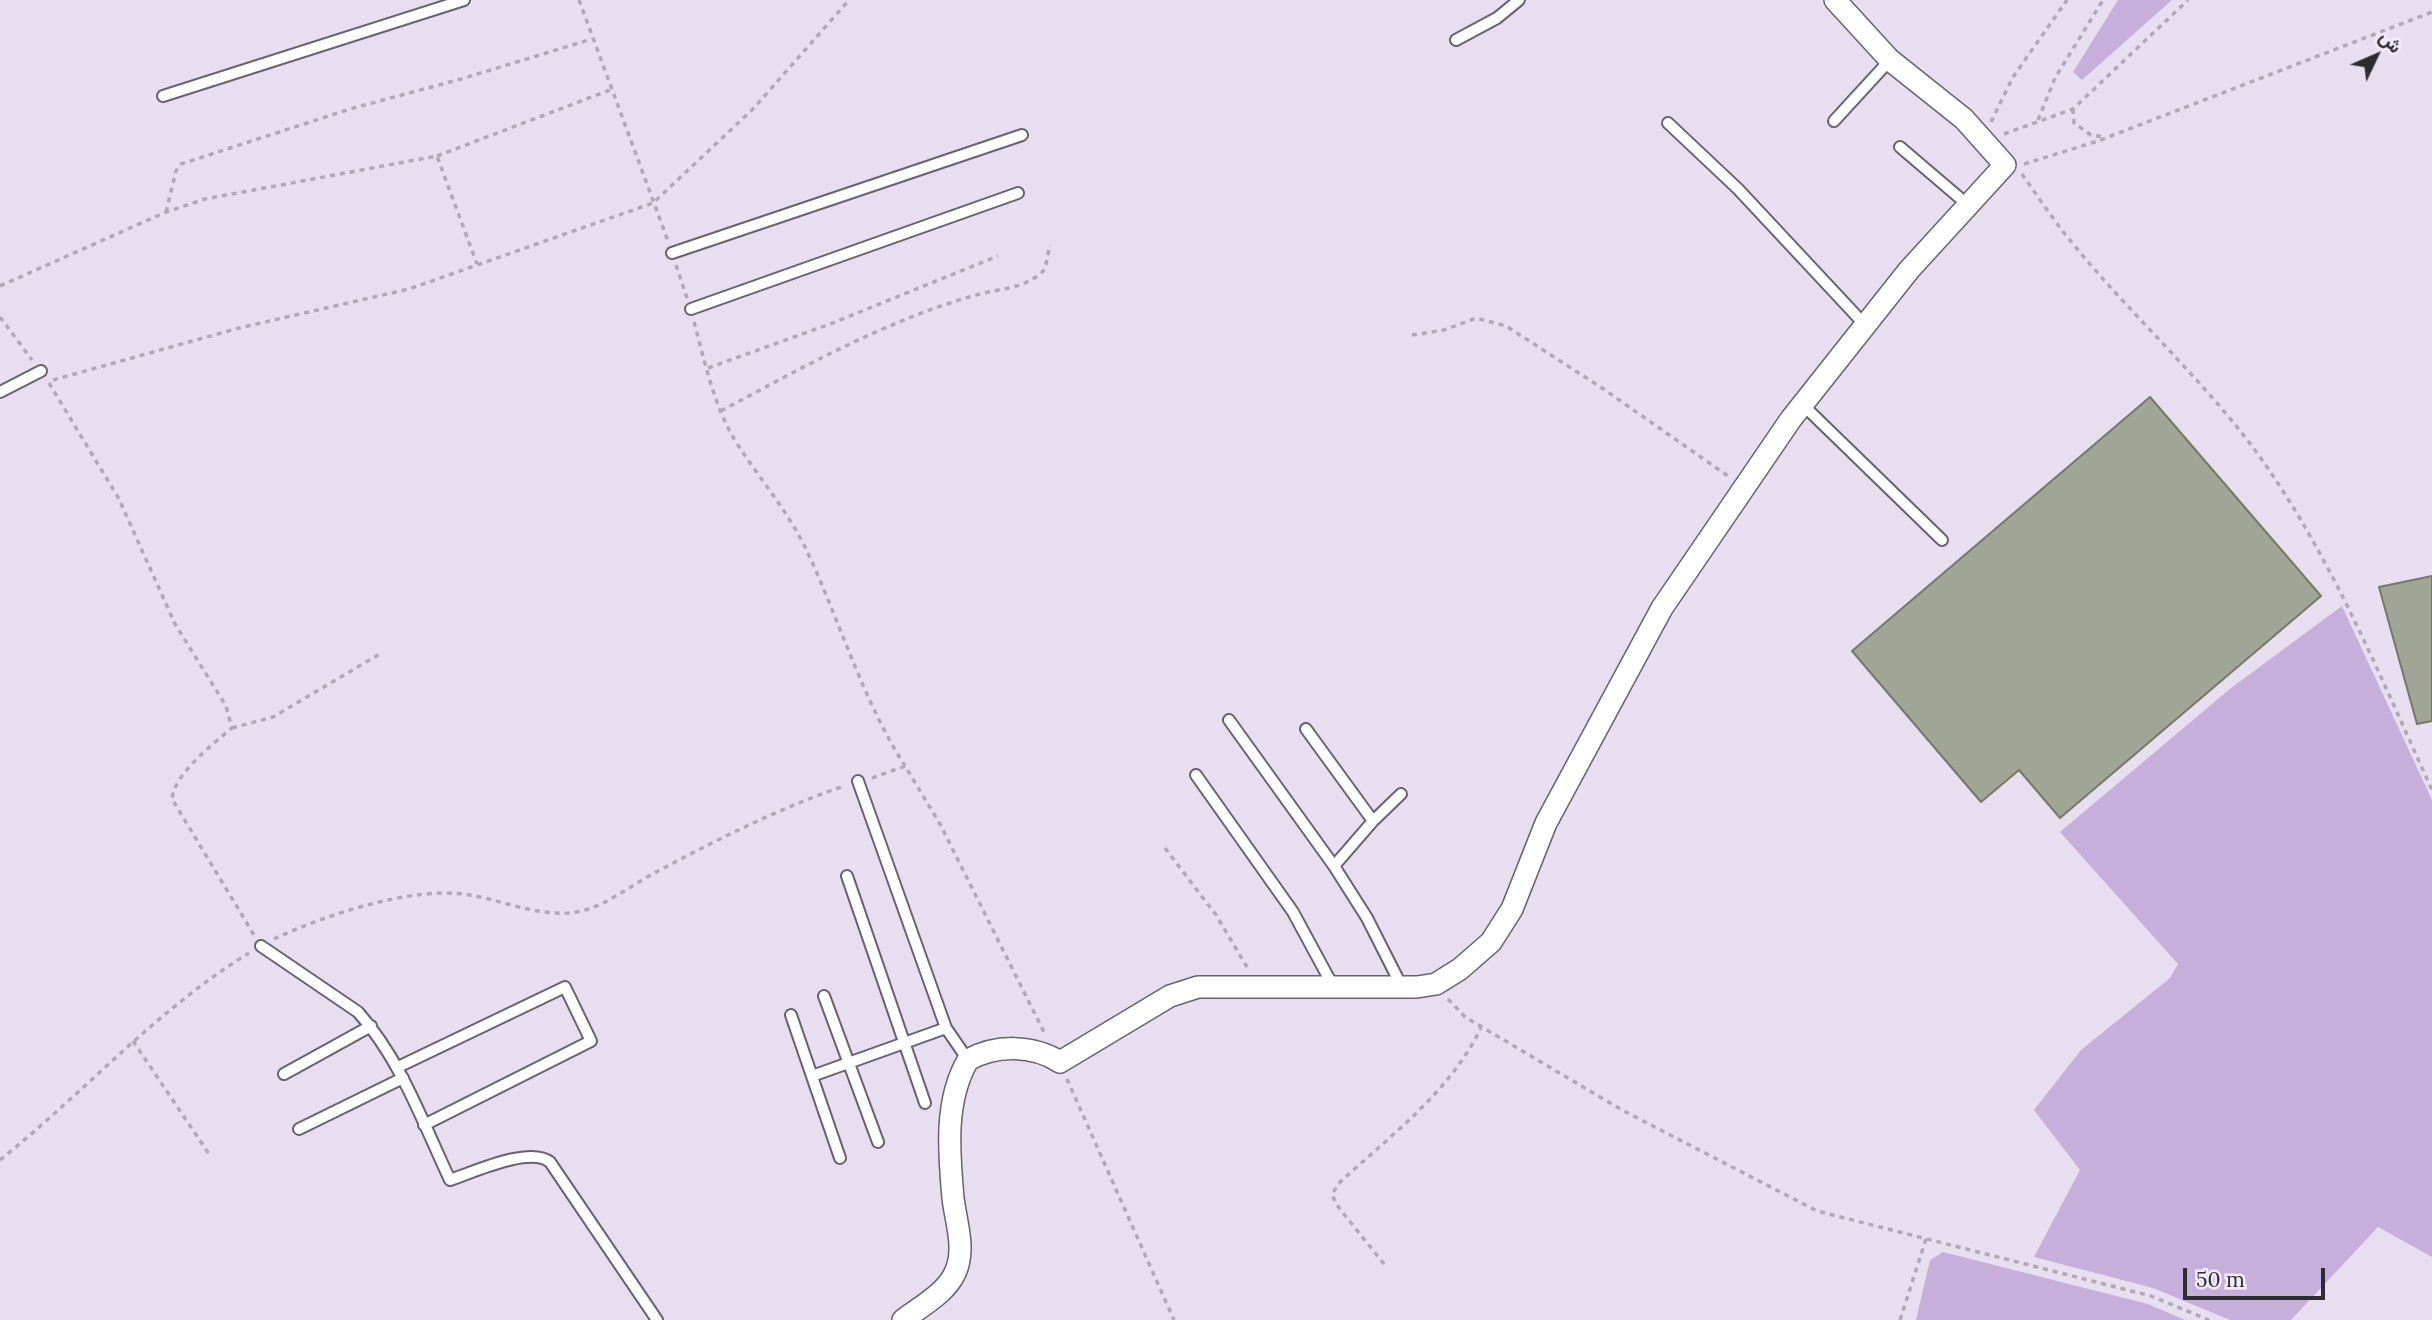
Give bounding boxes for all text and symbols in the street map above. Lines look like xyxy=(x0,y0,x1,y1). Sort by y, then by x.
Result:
north arrow xyxy=(2341,21,2411,91)
text: ش xyxy=(2375,25,2408,58)
scale bar xyxy=(2187,1254,2329,1298)
text: 50 m xyxy=(2196,1266,2245,1293)

